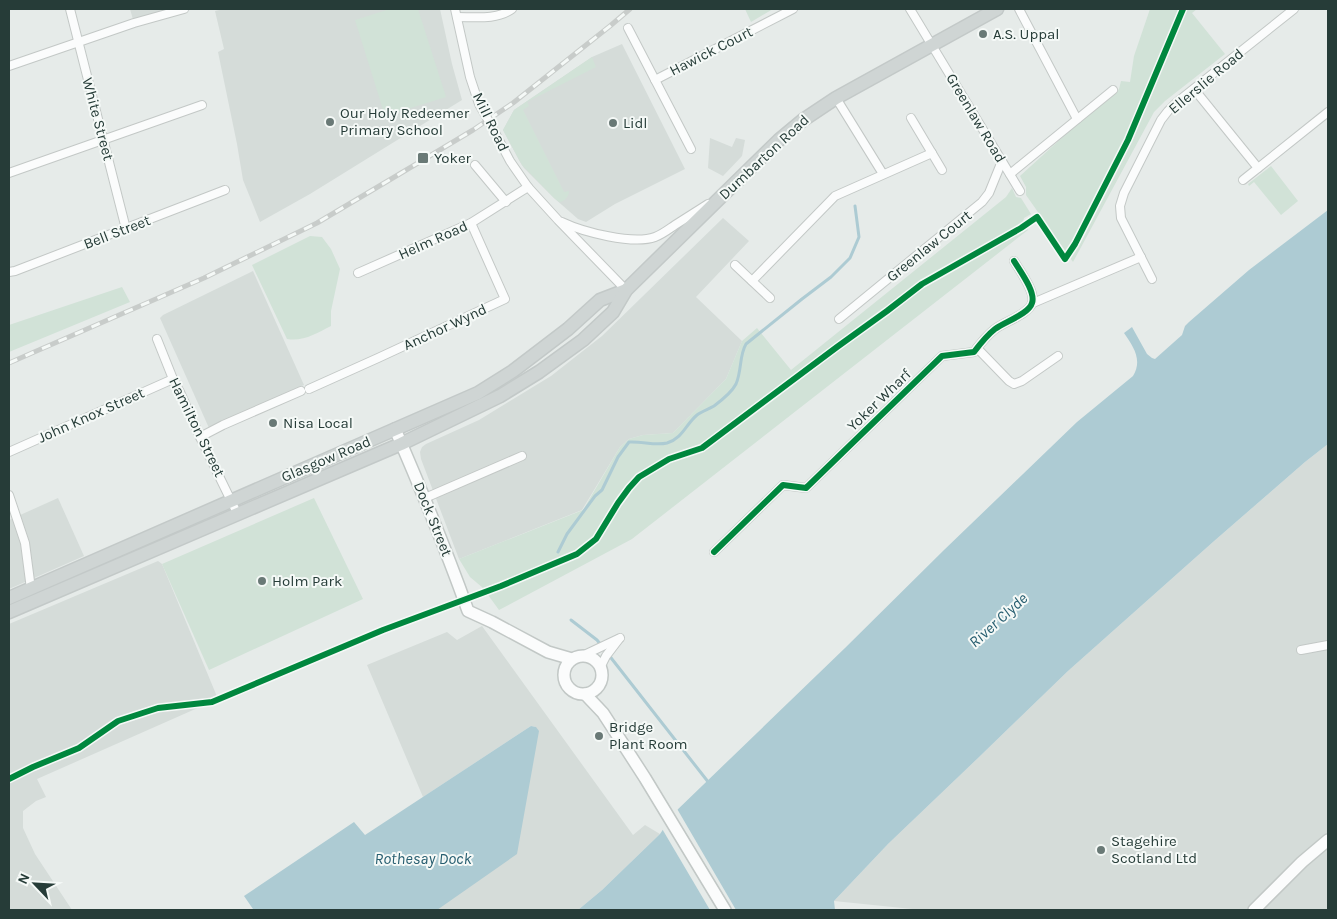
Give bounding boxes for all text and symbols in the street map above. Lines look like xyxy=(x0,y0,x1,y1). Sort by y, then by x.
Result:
street label: Hawick Court xyxy=(666,22,756,80)
place label: A.S. Uppal xyxy=(993,25,1059,43)
marker: A.S. Uppal xyxy=(977,28,989,40)
street label: Ellerslie Road xyxy=(1165,44,1247,118)
street label: Greenlaw Road xyxy=(942,70,1010,166)
street label: White Street xyxy=(78,76,118,163)
street label: Mill Road xyxy=(469,89,513,155)
place label: Our Holy Redeemer Primary School xyxy=(340,104,470,139)
street label: Dumbarton Road xyxy=(715,111,813,203)
place label: Lidl xyxy=(623,114,648,132)
marker: Our Holy Redeemer Primary School xyxy=(324,116,336,128)
marker: Lidl xyxy=(607,117,619,129)
place label: Yoker xyxy=(434,149,472,167)
marker: Yoker xyxy=(416,151,430,165)
street label: Greenlaw Court xyxy=(883,206,975,286)
street label: Bell Street xyxy=(81,211,153,253)
street label: Helm Road xyxy=(396,217,470,263)
street label: Anchor Wynd xyxy=(400,300,490,354)
street label: Yoker Wharf xyxy=(843,364,915,435)
street label: Hamilton Street xyxy=(165,374,229,480)
street label: John Knox Street xyxy=(35,383,147,447)
place label: Nisa Local xyxy=(283,414,353,432)
marker: Nisa Local xyxy=(267,417,279,429)
street label: Glasgow Road xyxy=(278,432,374,486)
street label: Dock Street xyxy=(410,479,456,559)
place label: Holm Park xyxy=(272,572,342,590)
marker: Holm Park xyxy=(256,575,268,587)
water label: River Clyde xyxy=(965,588,1032,651)
place label: Bridge Plant Room xyxy=(609,718,688,753)
marker: Bridge Plant Room xyxy=(593,730,605,742)
place label: Stagehire Scotland Ltd xyxy=(1111,832,1197,867)
marker: Stagehire Scotland Ltd xyxy=(1095,844,1107,856)
water label: Rothesay Dock xyxy=(374,849,472,868)
north arrow xyxy=(10,859,60,909)
text: N xyxy=(14,871,33,887)

